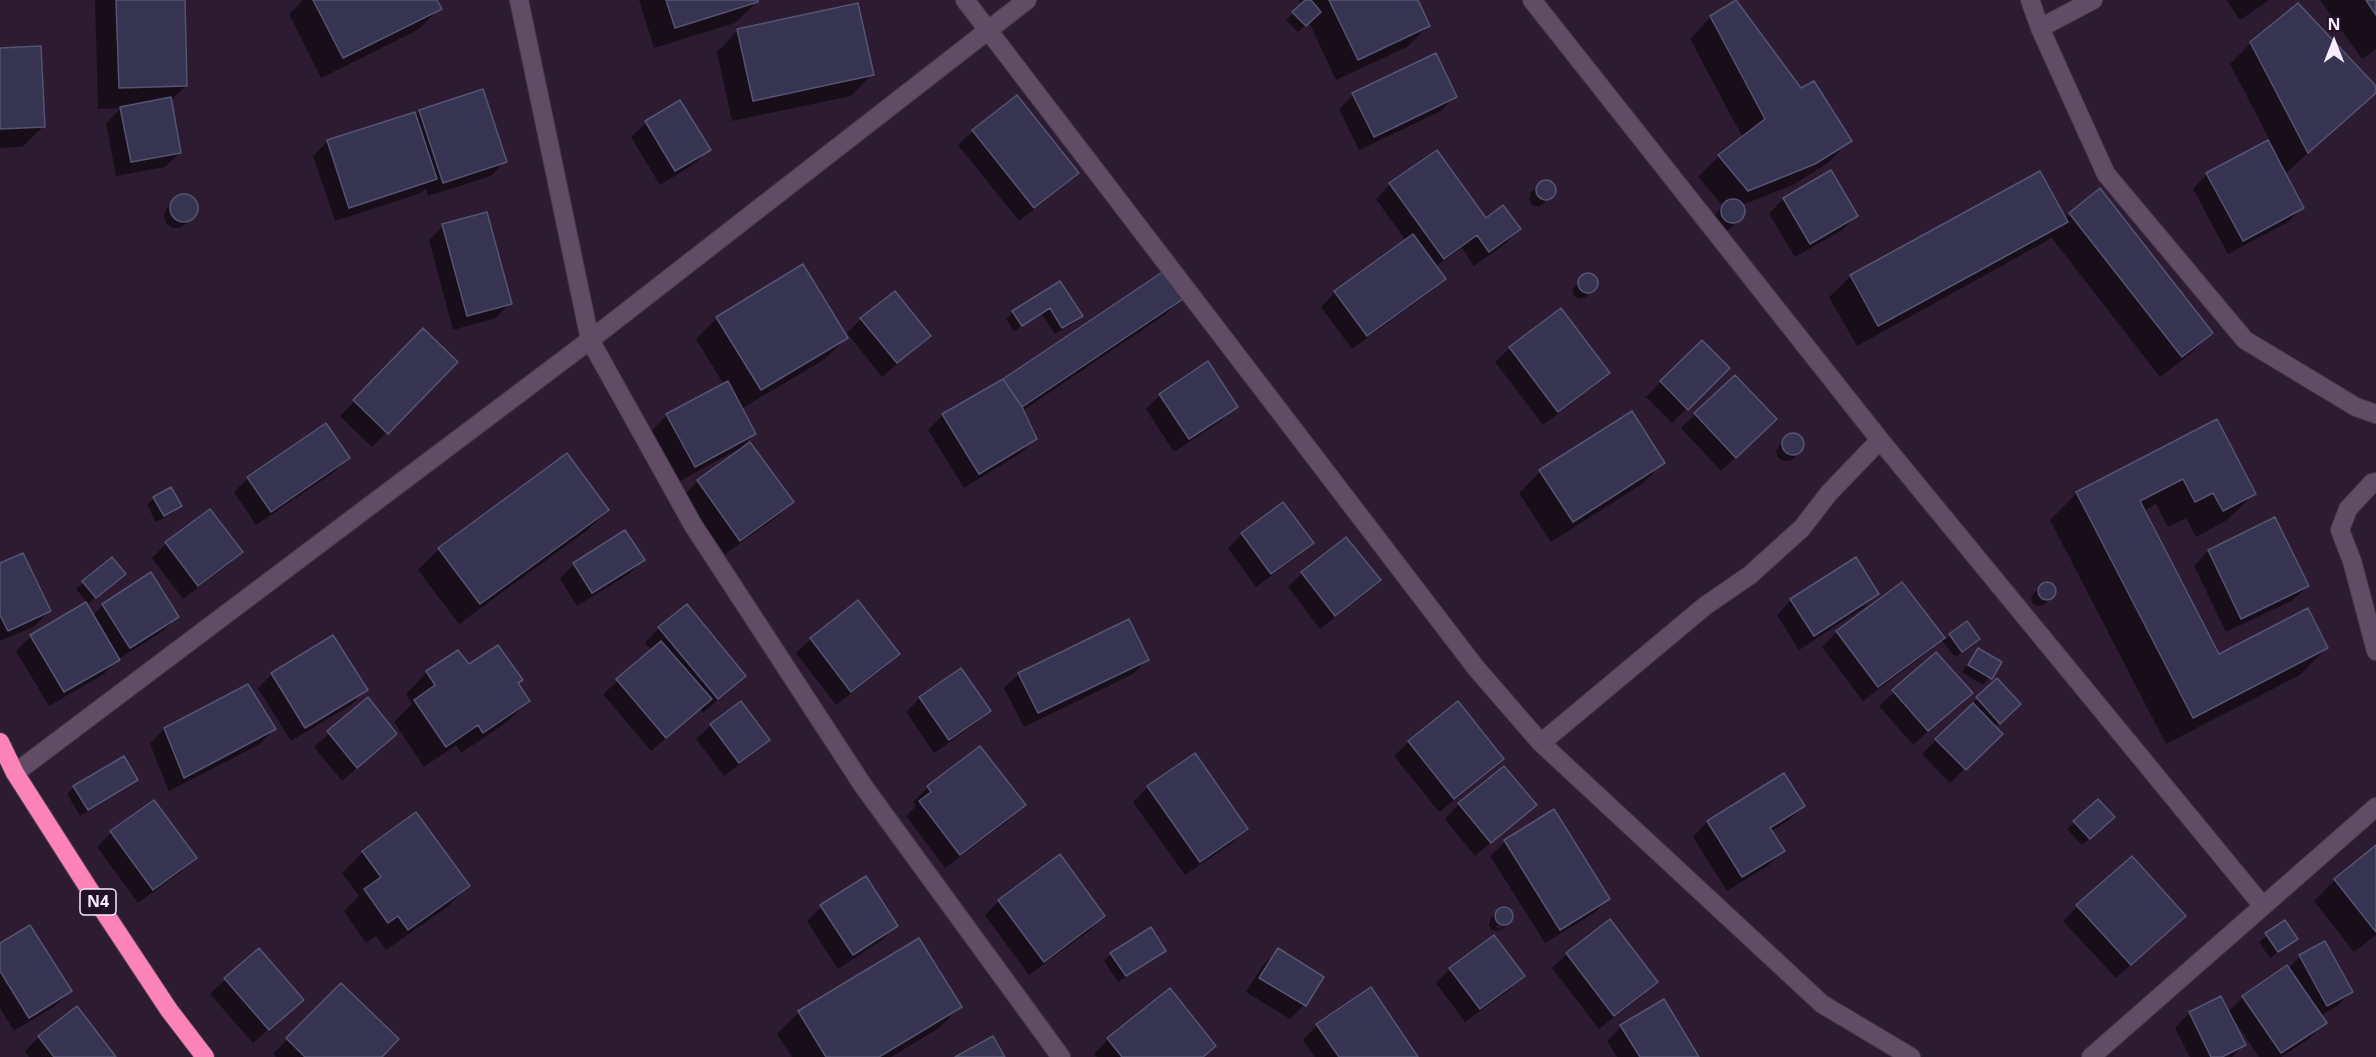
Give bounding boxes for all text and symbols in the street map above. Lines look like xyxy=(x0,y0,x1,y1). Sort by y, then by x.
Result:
north arrow xyxy=(2304,12,2364,72)
text: N xyxy=(2327,13,2341,35)
road number: N4 xyxy=(80,889,116,915)

